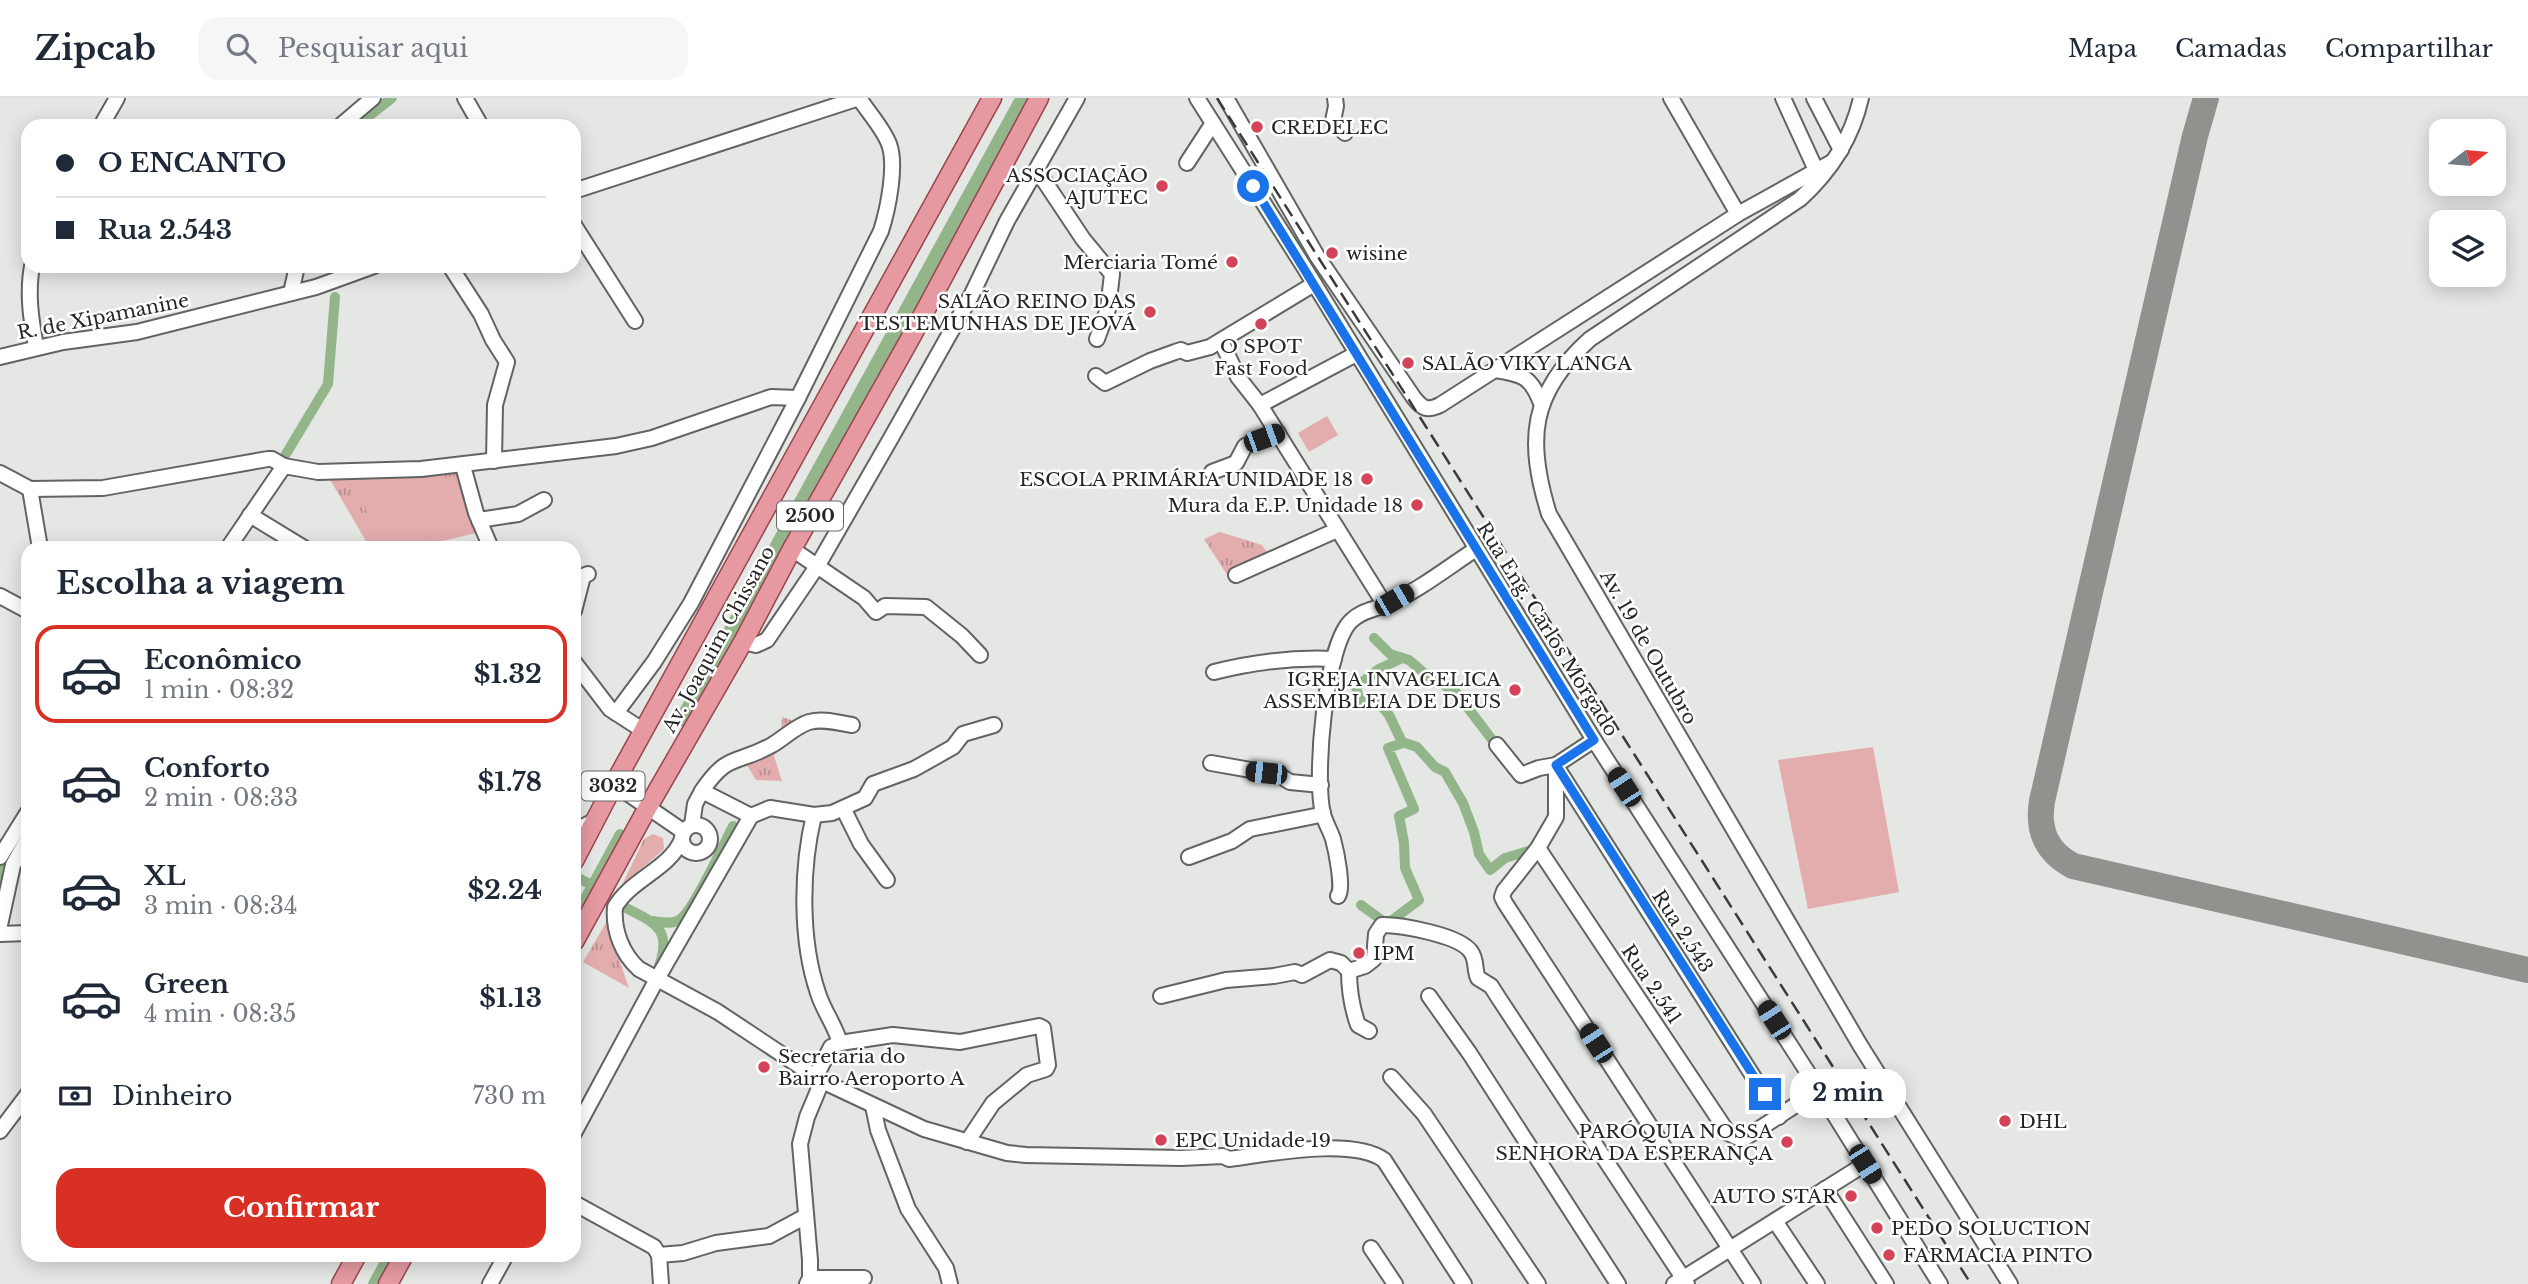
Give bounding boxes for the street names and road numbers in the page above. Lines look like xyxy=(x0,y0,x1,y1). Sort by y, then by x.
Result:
street label: R. de Xipamanine xyxy=(15,289,191,344)
road number: 2500 xyxy=(777,502,843,530)
street label: Rua Eng. Carlos Morgado xyxy=(1472,518,1623,741)
street label: Av. Joaquim Chissano xyxy=(657,542,779,738)
street label: Av. 19 de Outubro xyxy=(1595,565,1702,728)
road number: 3032 xyxy=(582,772,644,800)
street label: Rua 2.543 xyxy=(1647,886,1718,977)
street label: Rua 2.541 xyxy=(1617,940,1686,1028)

